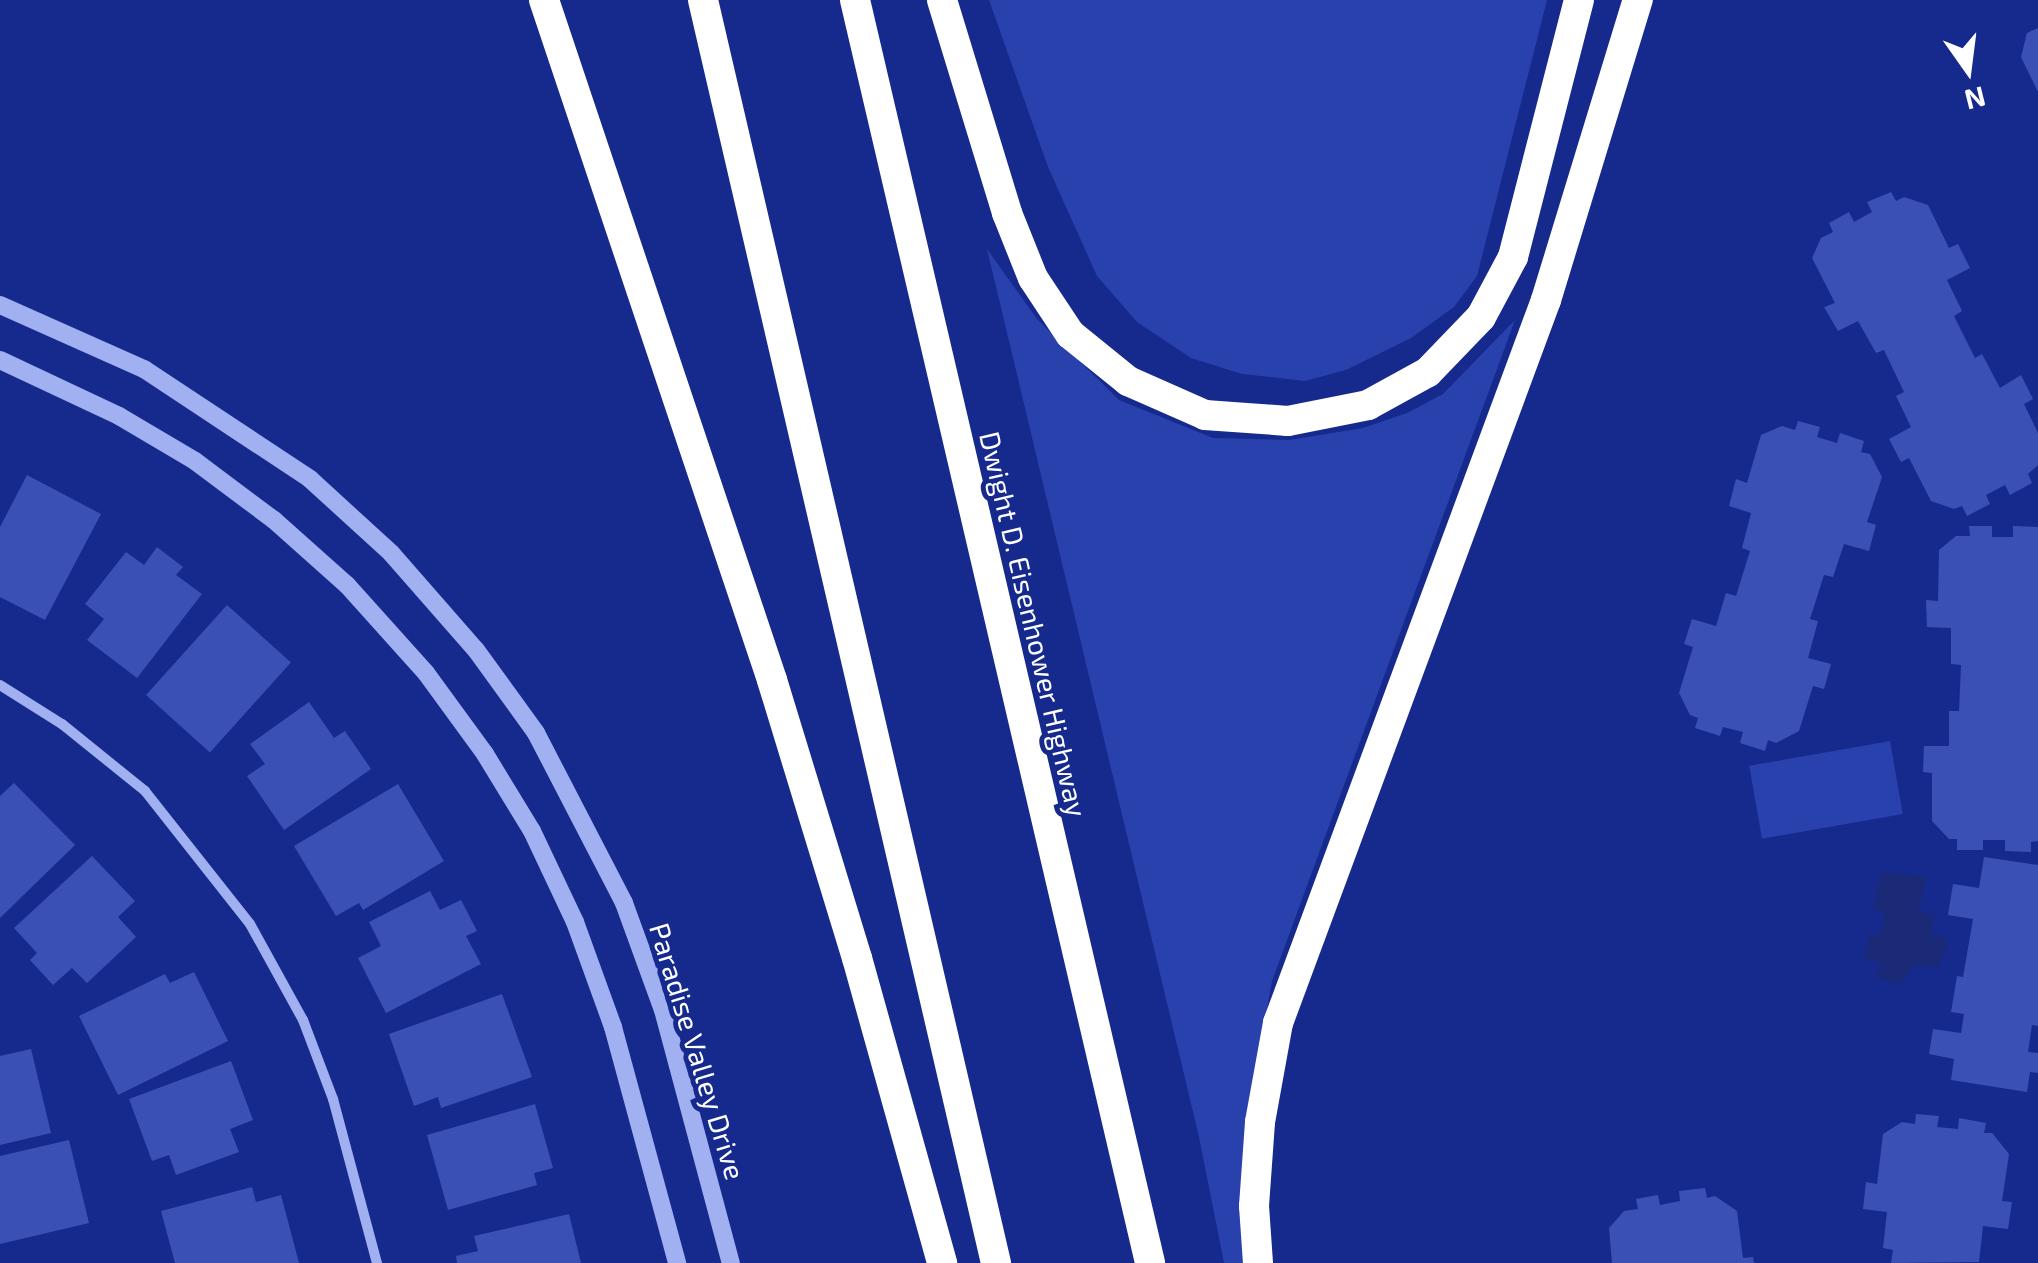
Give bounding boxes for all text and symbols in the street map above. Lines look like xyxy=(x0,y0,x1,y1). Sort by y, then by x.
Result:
north arrow xyxy=(1918,20,2018,120)
text: N xyxy=(1961,80,1989,118)
street label: Dwight D. Eisenhower Highway xyxy=(973,428,1095,820)
street label: Paradise Valley Drive xyxy=(643,918,753,1184)

